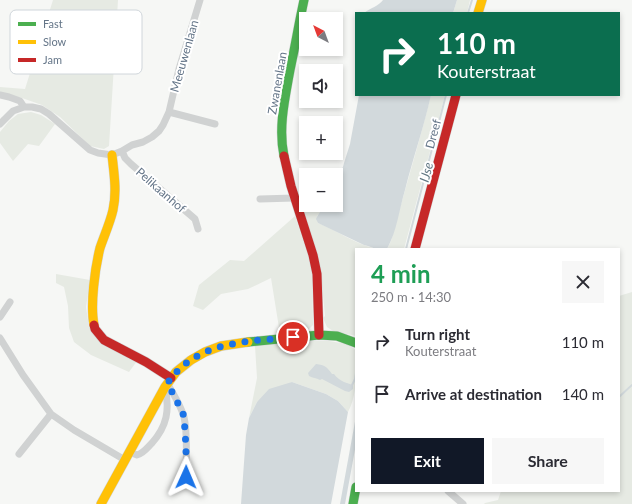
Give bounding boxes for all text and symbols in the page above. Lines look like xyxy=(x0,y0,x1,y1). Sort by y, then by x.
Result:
legend xyxy=(10,10,142,74)
north arrow xyxy=(299,12,343,56)
map controls xyxy=(299,12,343,212)
text: Fast xyxy=(43,17,63,30)
street label: Meeuwenlaan xyxy=(167,18,201,94)
text: 110 m xyxy=(437,26,516,60)
icon: right xyxy=(371,28,423,80)
text: Slow xyxy=(43,35,67,48)
street label: Zwanenlaan xyxy=(264,50,290,116)
text: Jam xyxy=(43,53,62,66)
text: Kouterstraat xyxy=(437,60,536,82)
button: sound xyxy=(299,64,343,108)
button: + xyxy=(299,116,343,160)
street label: Dreef xyxy=(422,117,444,150)
water label: IJse xyxy=(416,160,436,184)
street label: Pelikaanhof xyxy=(133,164,190,216)
button: − xyxy=(299,168,343,212)
text: 4 min xyxy=(371,259,431,288)
button: close xyxy=(562,261,604,303)
text: 250 m · 14:30 xyxy=(371,289,451,305)
pin xyxy=(276,320,310,354)
text: Turn right xyxy=(405,325,470,343)
icon: arrive xyxy=(282,326,304,348)
icon: right xyxy=(371,331,393,353)
text: 110 m xyxy=(562,333,604,351)
text: Kouterstraat xyxy=(405,343,476,359)
icon: arrive xyxy=(371,383,393,405)
text: Arrive at destination xyxy=(405,385,542,403)
text: 140 m xyxy=(562,385,604,403)
button: Exit xyxy=(371,438,484,484)
button: Share xyxy=(492,438,604,484)
position arrow xyxy=(165,456,207,498)

